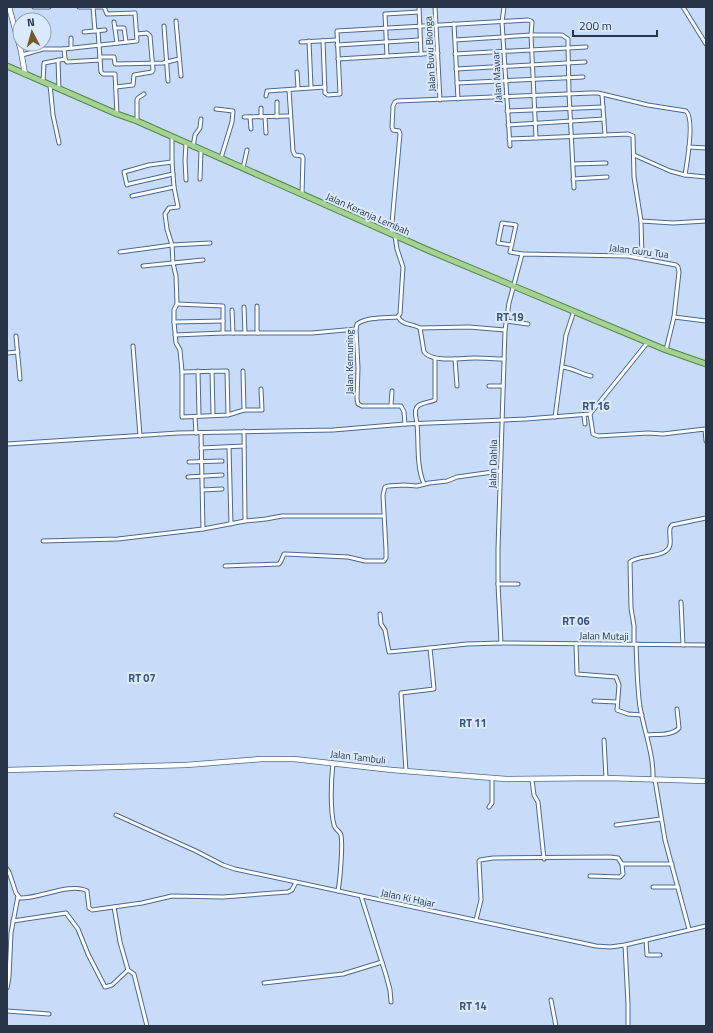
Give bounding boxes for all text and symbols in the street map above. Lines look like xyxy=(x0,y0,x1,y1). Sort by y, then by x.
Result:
north arrow xyxy=(12,12,52,52)
scale bar xyxy=(573,12,657,38)
text: N xyxy=(26,14,36,30)
street label: Jalan Buvu Bionga xyxy=(421,16,439,92)
text: 200 m xyxy=(579,16,612,35)
street label: Jalan Mawar xyxy=(488,50,506,103)
street label: Jalan Keranja Lembah xyxy=(324,189,412,239)
street label: Jalan Guru Tua xyxy=(608,240,670,262)
district label: RT 19 xyxy=(496,309,524,325)
street label: Jalan Kemuning xyxy=(342,329,357,395)
district label: RT 16 xyxy=(582,398,610,414)
street label: Jalan Dahlia xyxy=(485,439,501,489)
district label: RT 06 xyxy=(562,613,590,629)
street label: Jalan Mutaji xyxy=(579,628,629,644)
district label: RT 07 xyxy=(128,670,156,686)
district label: RT 11 xyxy=(459,715,487,731)
street label: Jalan Tambuli xyxy=(329,746,387,768)
street label: Jalan Ki Hajar xyxy=(379,885,437,911)
district label: RT 14 xyxy=(459,998,487,1014)

